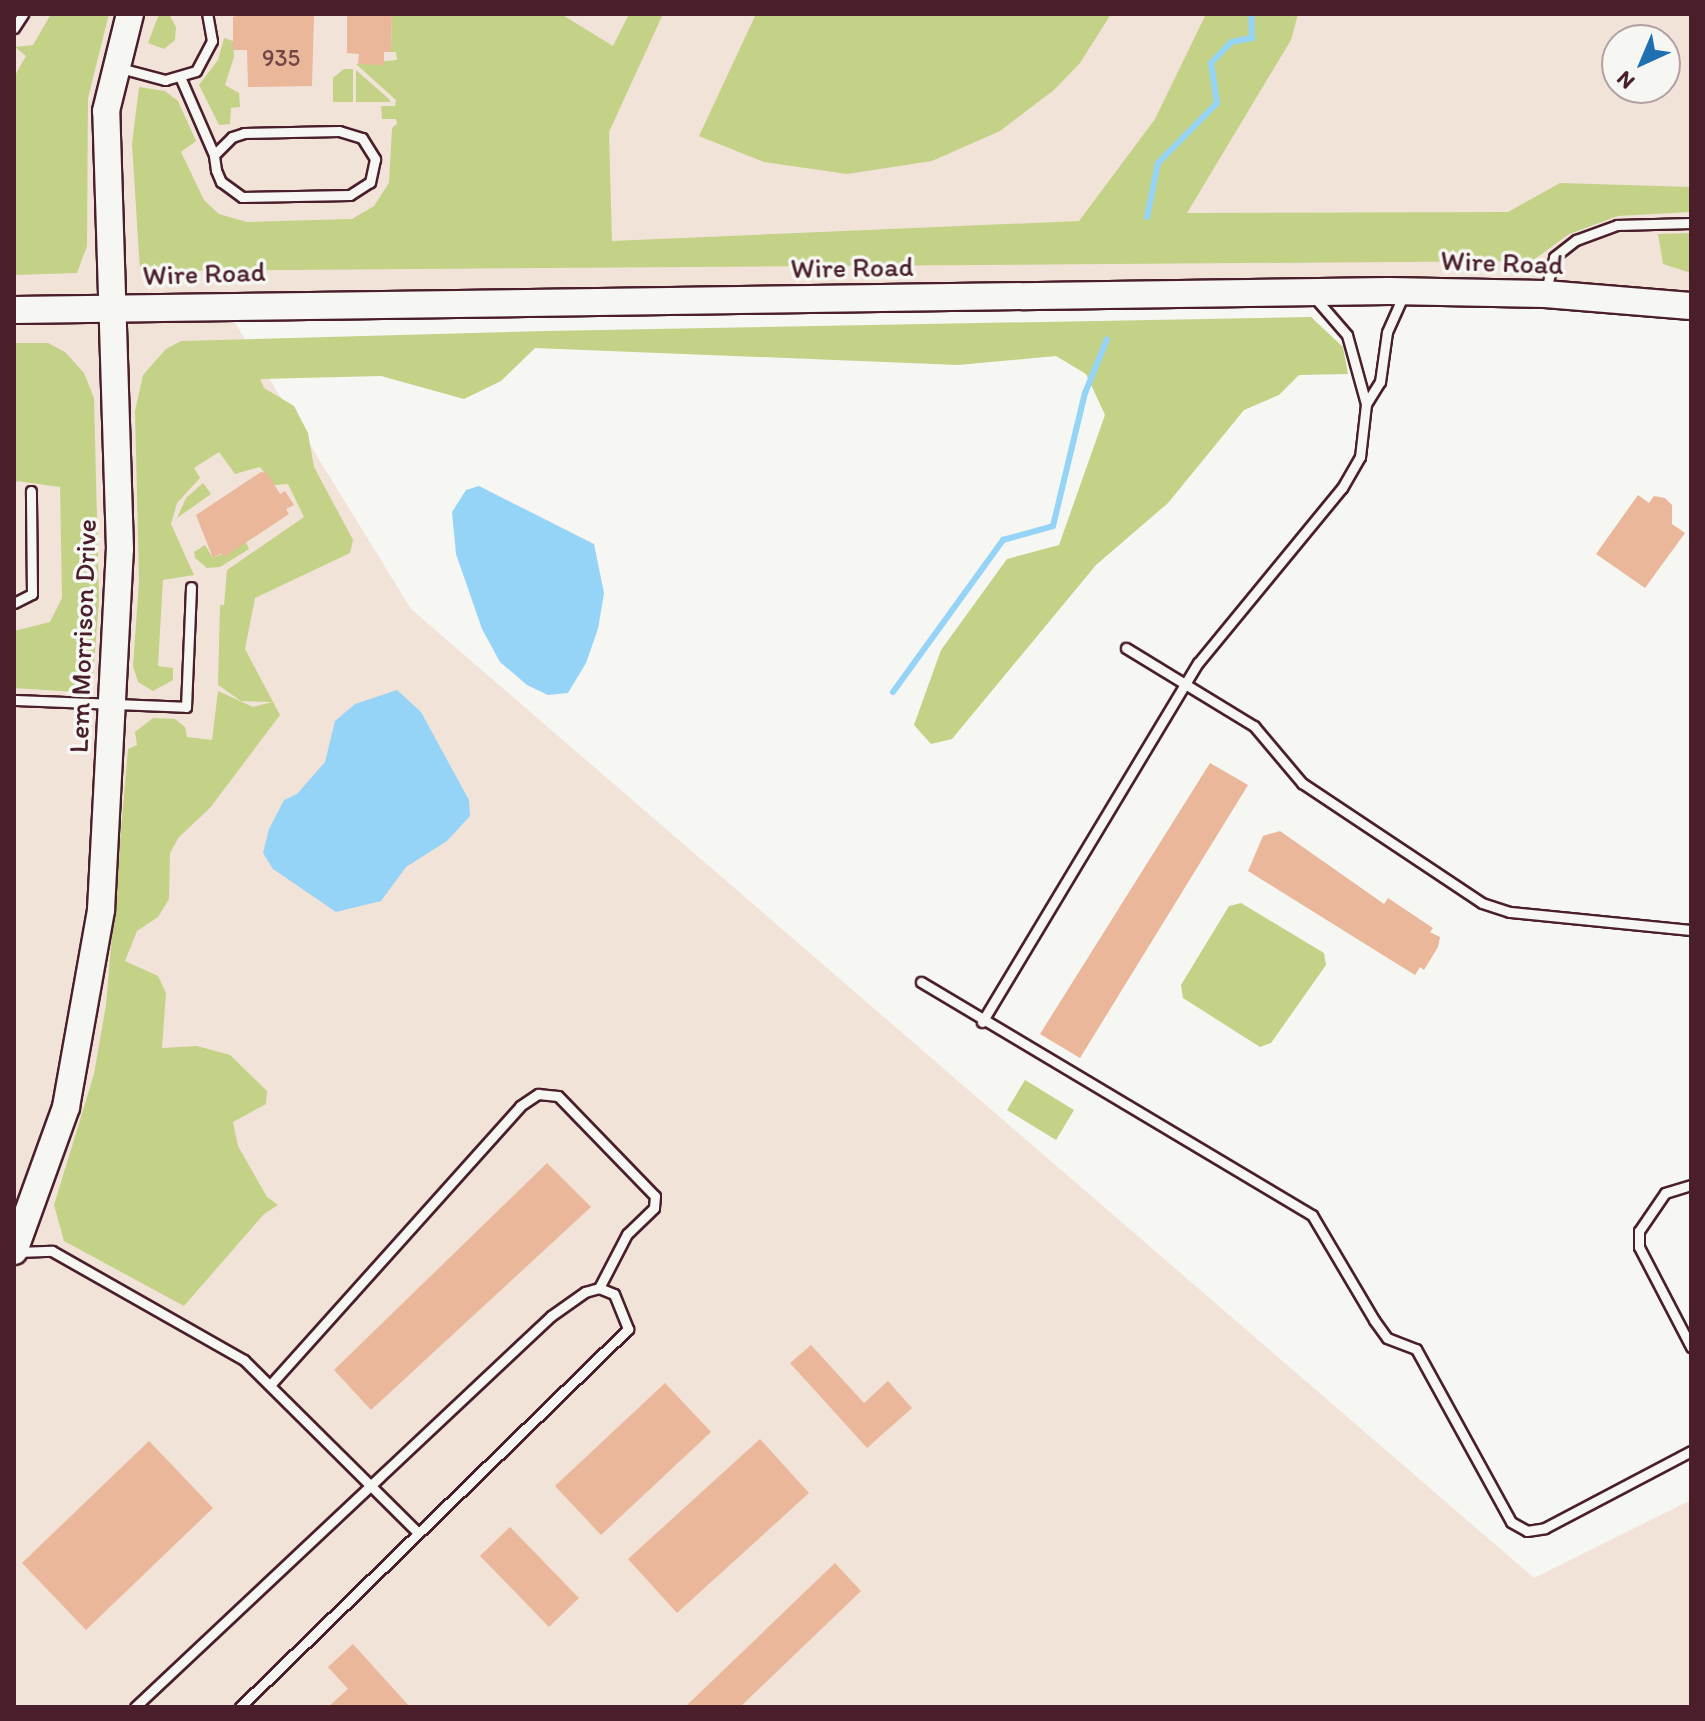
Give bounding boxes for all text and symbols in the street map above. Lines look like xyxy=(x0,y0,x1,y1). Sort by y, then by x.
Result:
north arrow xyxy=(1601,24,1681,104)
house number: 935 xyxy=(262,44,300,72)
text: N xyxy=(1611,65,1640,95)
street label: Wire Road xyxy=(1440,243,1564,281)
street label: Wire Road xyxy=(791,249,913,285)
street label: Wire Road xyxy=(142,254,266,292)
street label: Lem Morrison Drive xyxy=(61,518,103,754)

